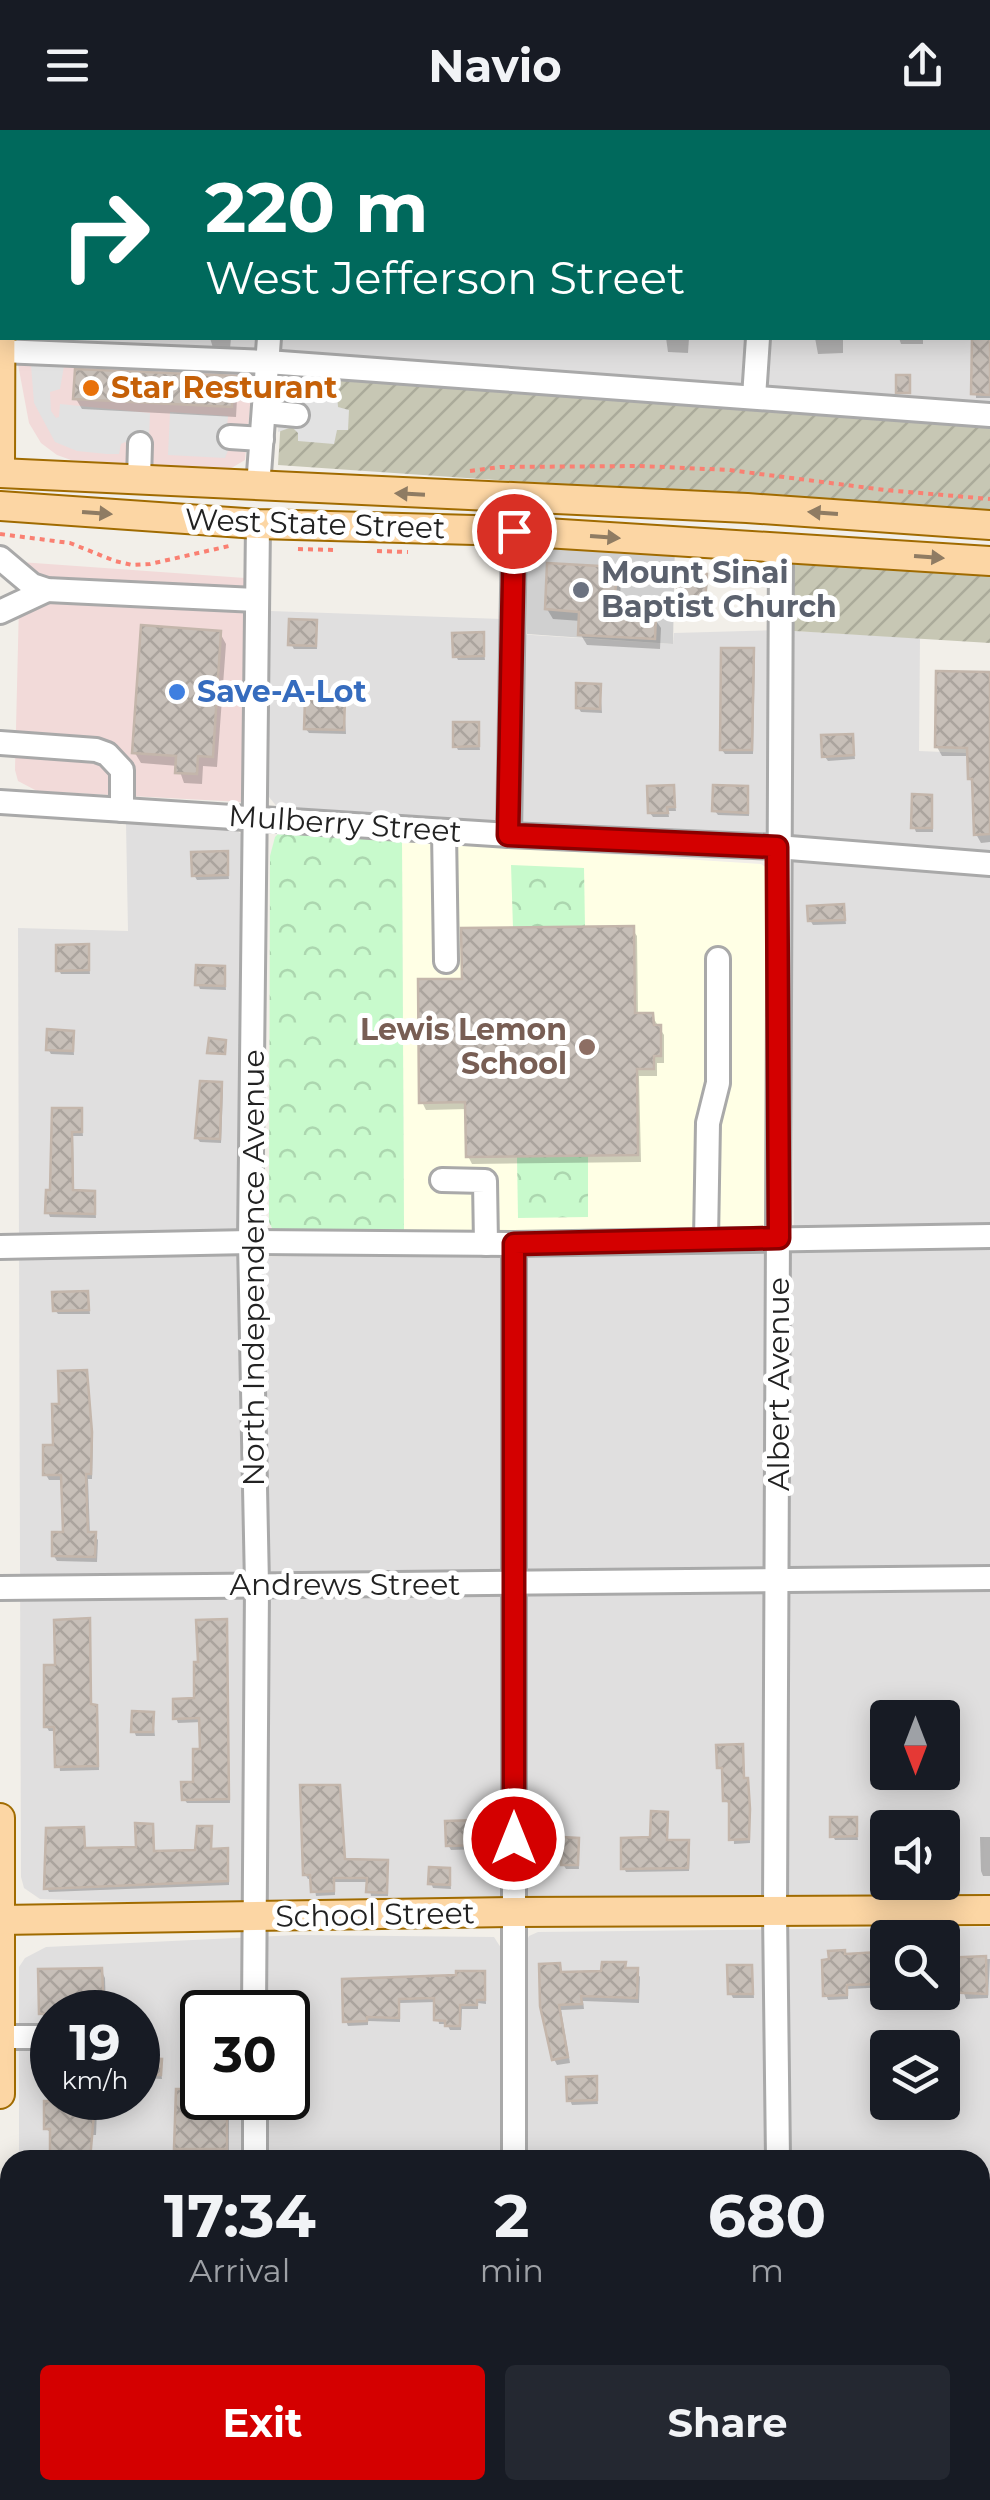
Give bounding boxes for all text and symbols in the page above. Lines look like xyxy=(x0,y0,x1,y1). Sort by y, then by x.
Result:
icon: menu xyxy=(40,38,95,93)
text: Navio xyxy=(428,38,562,93)
icon: share xyxy=(895,38,950,93)
text: 220 m xyxy=(205,164,428,250)
icon: right xyxy=(40,170,170,300)
text: West Jefferson Street xyxy=(205,250,685,305)
place label: Star Resturant xyxy=(111,369,337,406)
marker: Star Resturant xyxy=(80,377,102,399)
one-way arrow xyxy=(394,485,426,501)
pin xyxy=(472,489,557,574)
street label: West State Street xyxy=(184,500,446,547)
icon: arrive xyxy=(487,504,542,559)
one-way arrow xyxy=(82,505,114,521)
one-way arrow xyxy=(806,505,838,521)
one-way arrow xyxy=(589,529,621,545)
one-way arrow xyxy=(913,549,945,565)
place label: Mount Sinai Baptist Church xyxy=(601,554,837,625)
marker: Mount Sinai Baptist Church xyxy=(570,579,592,601)
place label: Save-A-Lot xyxy=(197,673,367,710)
marker: Save-A-Lot xyxy=(166,681,188,703)
street label: Mulberry Street xyxy=(227,797,463,850)
place label: Lewis Lemon School xyxy=(360,1011,567,1082)
marker: Lewis Lemon School xyxy=(576,1036,598,1058)
street label: North Independence Avenue xyxy=(235,1049,272,1487)
street label: Albert Avenue xyxy=(760,1277,797,1491)
street label: Andrews Street xyxy=(230,1566,460,1603)
north arrow xyxy=(870,1700,960,1790)
map controls xyxy=(870,1700,960,2120)
position arrow xyxy=(462,1787,566,1891)
button: sound xyxy=(870,1810,960,1900)
street label: School Street xyxy=(275,1894,475,1935)
button: search xyxy=(870,1920,960,2010)
speed limit sign: 30 xyxy=(180,1990,310,2120)
text: 19 xyxy=(69,2012,121,2073)
button: layers xyxy=(870,2030,960,2120)
text: km/h xyxy=(62,2065,128,2095)
text: 17:34 xyxy=(164,2179,316,2252)
text: 2 xyxy=(494,2179,529,2252)
text: 680 xyxy=(708,2179,826,2252)
text: Arrival xyxy=(189,2251,290,2290)
text: min xyxy=(480,2251,544,2290)
text: m xyxy=(750,2251,784,2290)
button: Exit xyxy=(40,2365,485,2480)
button: Share xyxy=(505,2365,950,2480)

